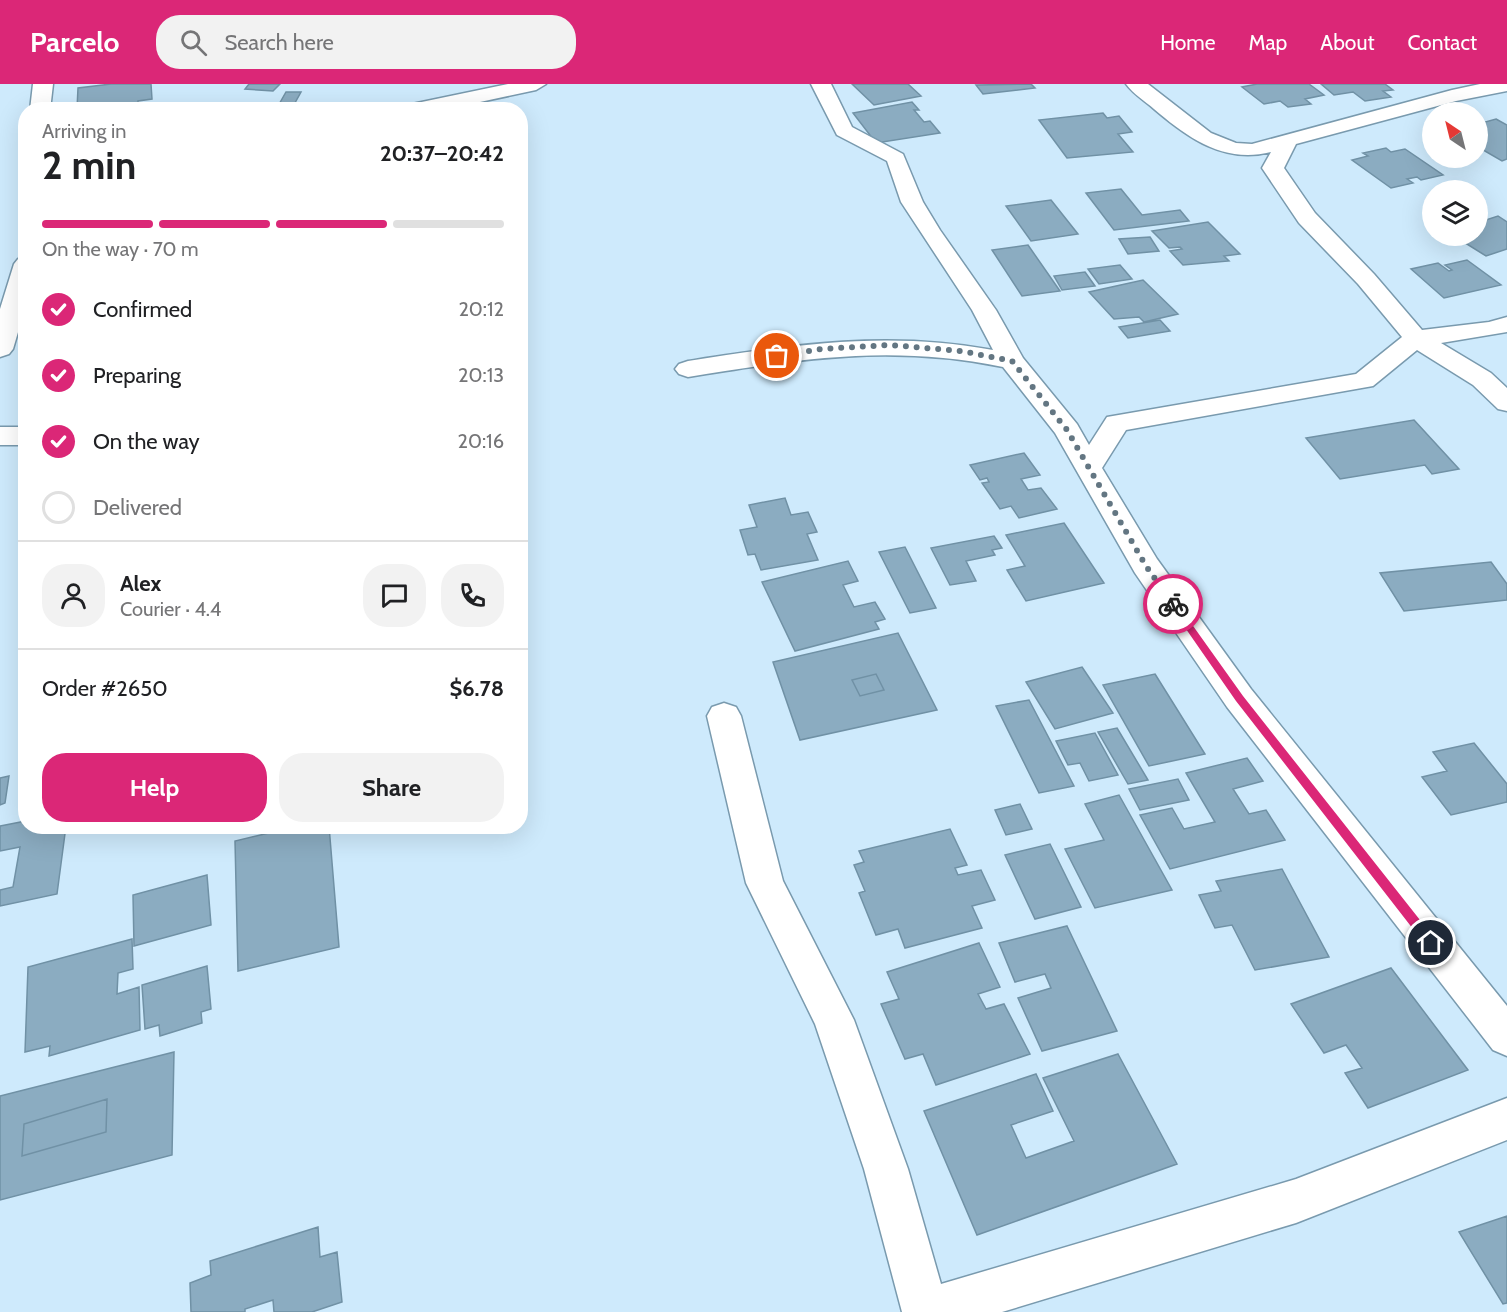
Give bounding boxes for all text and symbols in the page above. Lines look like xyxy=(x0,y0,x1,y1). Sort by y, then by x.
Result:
search box xyxy=(156,15,576,69)
text: Parcelo xyxy=(30,25,120,59)
icon: search xyxy=(177,26,210,59)
text: Search here xyxy=(225,29,334,56)
text: Home xyxy=(1160,30,1216,55)
text: Map xyxy=(1249,30,1287,55)
text: About xyxy=(1320,30,1374,55)
text: Contact xyxy=(1407,30,1477,55)
north arrow xyxy=(1422,102,1488,168)
map controls xyxy=(1422,102,1488,246)
text: Arriving in xyxy=(42,119,126,143)
text: 20:37–20:42 xyxy=(380,140,504,167)
text: 2 min xyxy=(42,141,136,189)
button: layers xyxy=(1422,180,1488,246)
text: On the way · 70 m xyxy=(42,237,199,261)
icon: check xyxy=(42,293,75,326)
text: Confirmed xyxy=(93,296,192,323)
text: 20:12 xyxy=(458,297,504,321)
pin xyxy=(751,330,802,381)
icon: bag xyxy=(760,339,793,372)
icon: check xyxy=(42,359,75,392)
text: Preparing xyxy=(93,362,181,389)
text: 20:13 xyxy=(458,363,504,387)
icon: check xyxy=(42,425,75,458)
text: On the way xyxy=(93,428,200,455)
text: 20:16 xyxy=(458,429,504,453)
text: Delivered xyxy=(93,494,182,521)
button: person xyxy=(42,564,105,627)
button: chat xyxy=(363,564,426,627)
button: phone xyxy=(441,564,504,627)
text: Alex xyxy=(120,570,161,597)
courier xyxy=(1143,574,1203,634)
icon: bike xyxy=(1157,588,1190,621)
text: Courier · 4.4 xyxy=(120,597,221,621)
text: Order #2650 xyxy=(42,675,168,702)
text: $6.78 xyxy=(449,675,504,702)
button: Help xyxy=(42,753,267,822)
button: Share xyxy=(279,753,504,822)
pin xyxy=(1405,917,1456,968)
icon: home xyxy=(1414,926,1447,959)

